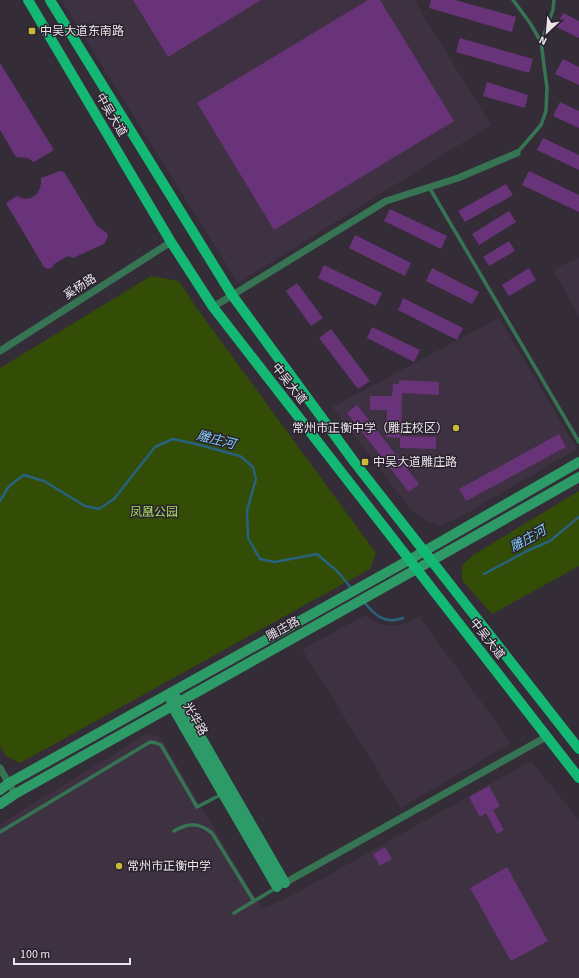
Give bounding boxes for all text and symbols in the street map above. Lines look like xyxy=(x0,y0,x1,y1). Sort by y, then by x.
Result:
north arrow xyxy=(527,12,567,52)
place label: 中吴大道东南路 xyxy=(40,23,124,40)
marker: 中吴大道东南路 xyxy=(27,26,37,36)
text: N xyxy=(536,32,549,49)
street label: 中吴大道 xyxy=(91,90,131,140)
street label: 奚杨路 xyxy=(60,270,100,304)
street label: 中吴大道 xyxy=(268,360,310,408)
place label: 常州市正衡中学（雕庄校区） xyxy=(292,420,448,437)
marker: 常州市正衡中学（雕庄校区） xyxy=(451,423,461,433)
water label: 雕庄河 xyxy=(195,427,240,454)
place label: 中吴大道雕庄路 xyxy=(373,454,457,471)
marker: 中吴大道雕庄路 xyxy=(360,457,370,467)
park label: 凤凰公园 xyxy=(130,504,178,521)
water label: 雕庄河 xyxy=(507,520,552,556)
street label: 雕庄路 xyxy=(263,613,303,645)
street label: 中吴大道 xyxy=(466,615,508,663)
street label: 光华路 xyxy=(179,699,211,739)
place label: 常州市正衡中学 xyxy=(127,858,211,875)
marker: 常州市正衡中学 xyxy=(114,861,124,871)
scale bar xyxy=(14,940,130,966)
text: 100 m xyxy=(20,946,50,963)

